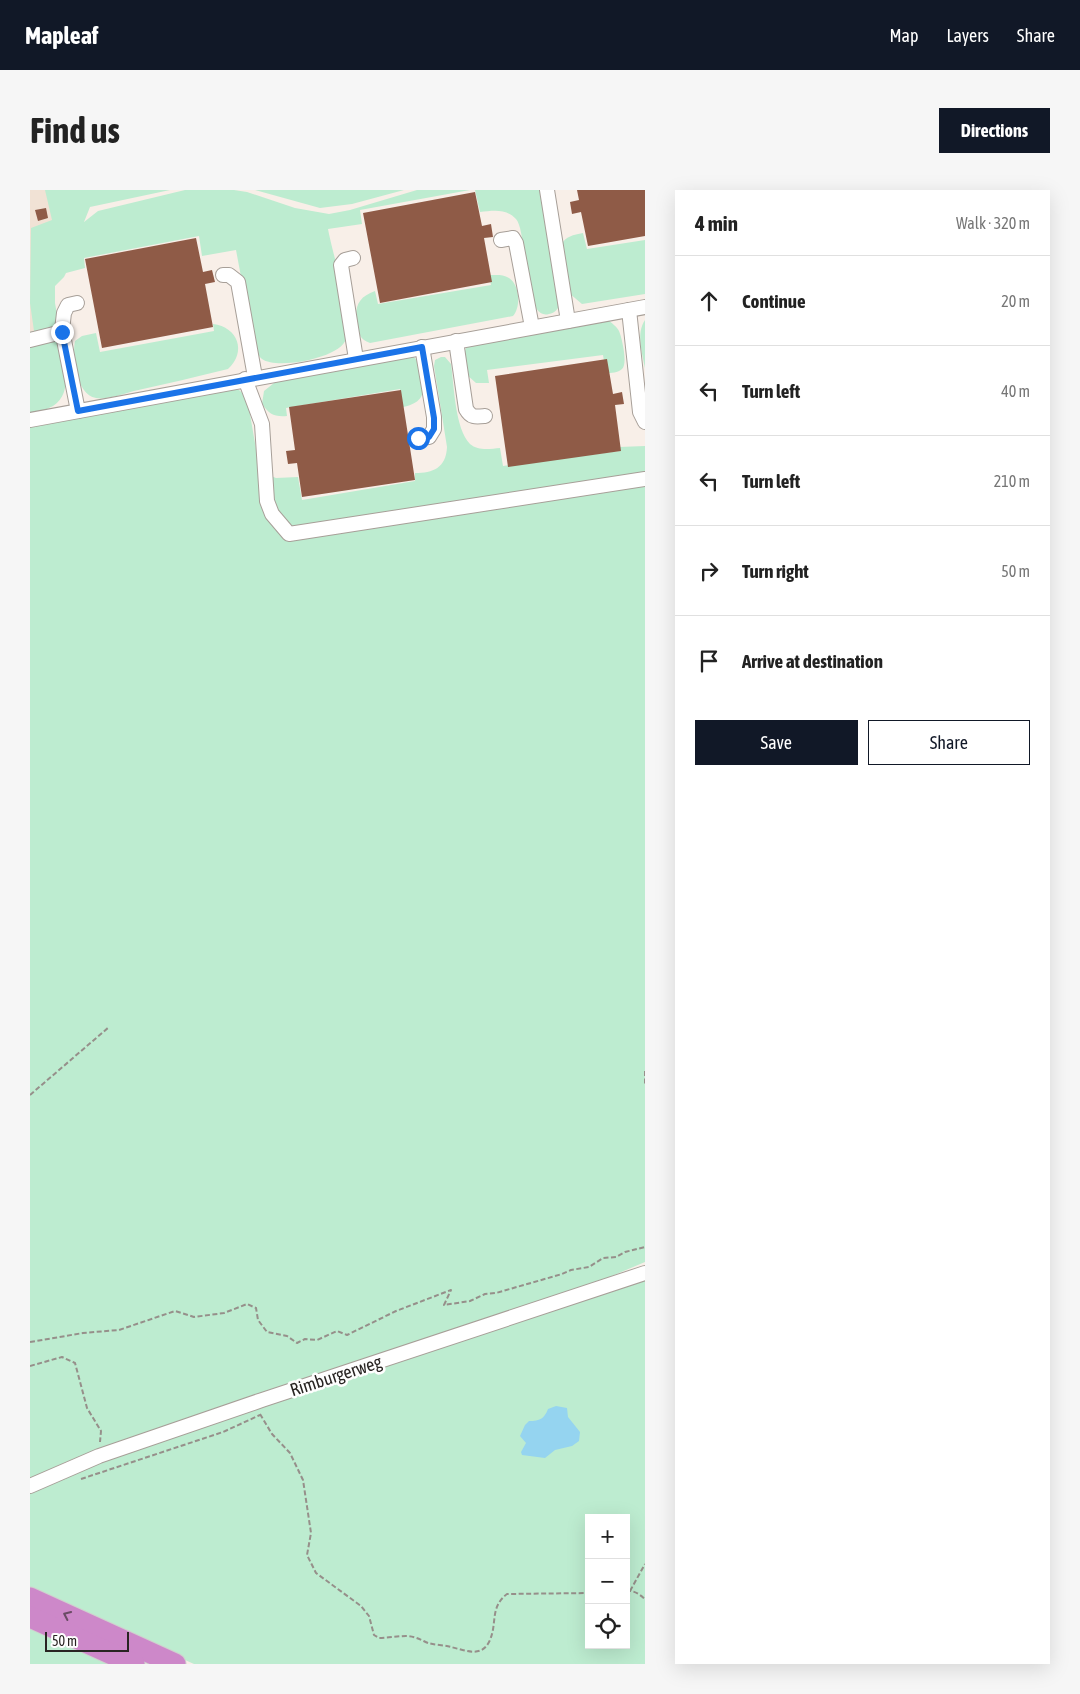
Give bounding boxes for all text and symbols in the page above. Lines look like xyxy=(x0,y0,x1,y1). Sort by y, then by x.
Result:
text: Mapleaf xyxy=(25,22,98,49)
text: Map xyxy=(889,25,918,46)
text: Layers xyxy=(946,25,989,46)
text: Share xyxy=(1017,25,1055,46)
button: Directions xyxy=(939,108,1050,153)
text: Find us xyxy=(30,110,120,150)
text: 4 min xyxy=(695,211,738,235)
text: Walk · 320 m xyxy=(956,214,1030,232)
icon: ahead xyxy=(695,287,723,315)
text: Continue xyxy=(742,290,806,312)
text: 20 m xyxy=(1001,292,1030,310)
route end xyxy=(51,321,74,344)
icon: left xyxy=(695,377,723,405)
text: Turn left xyxy=(742,380,800,402)
text: 40 m xyxy=(1001,382,1030,400)
route start xyxy=(407,427,430,450)
icon: left xyxy=(695,467,723,495)
text: Turn left xyxy=(742,470,800,492)
text: 210 m xyxy=(994,472,1030,490)
icon: right xyxy=(695,557,723,585)
text: Turn right xyxy=(742,560,809,582)
text: 50 m xyxy=(1001,562,1030,580)
icon: arrive xyxy=(695,647,723,675)
text: Arrive at destination xyxy=(742,650,883,672)
button: Save xyxy=(695,720,858,765)
button: Share xyxy=(868,720,1030,765)
street label: Rimburgerweg xyxy=(287,1351,385,1400)
map controls xyxy=(585,1514,630,1649)
button: + xyxy=(585,1514,630,1559)
button: − xyxy=(585,1559,630,1604)
button: locate xyxy=(585,1604,630,1649)
one-way arrow xyxy=(63,1611,72,1621)
scale bar xyxy=(45,1629,129,1652)
text: 50 m xyxy=(52,1633,77,1649)

